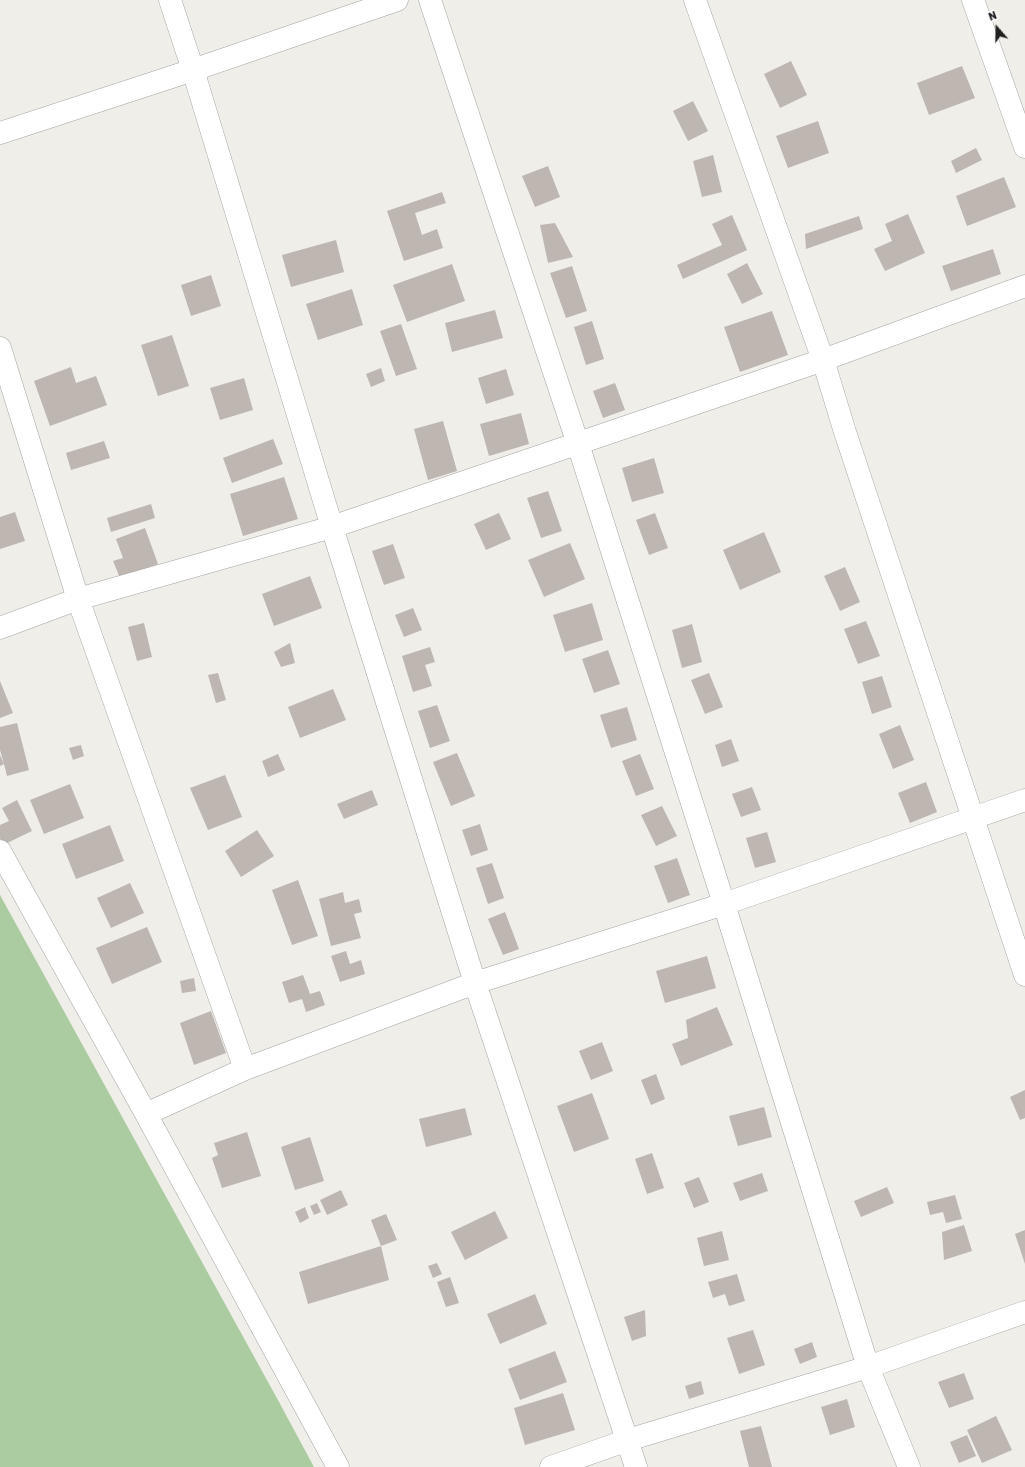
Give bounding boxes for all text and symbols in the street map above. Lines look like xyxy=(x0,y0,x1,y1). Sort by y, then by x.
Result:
north arrow xyxy=(977,8,1017,48)
text: N xyxy=(987,9,999,24)

